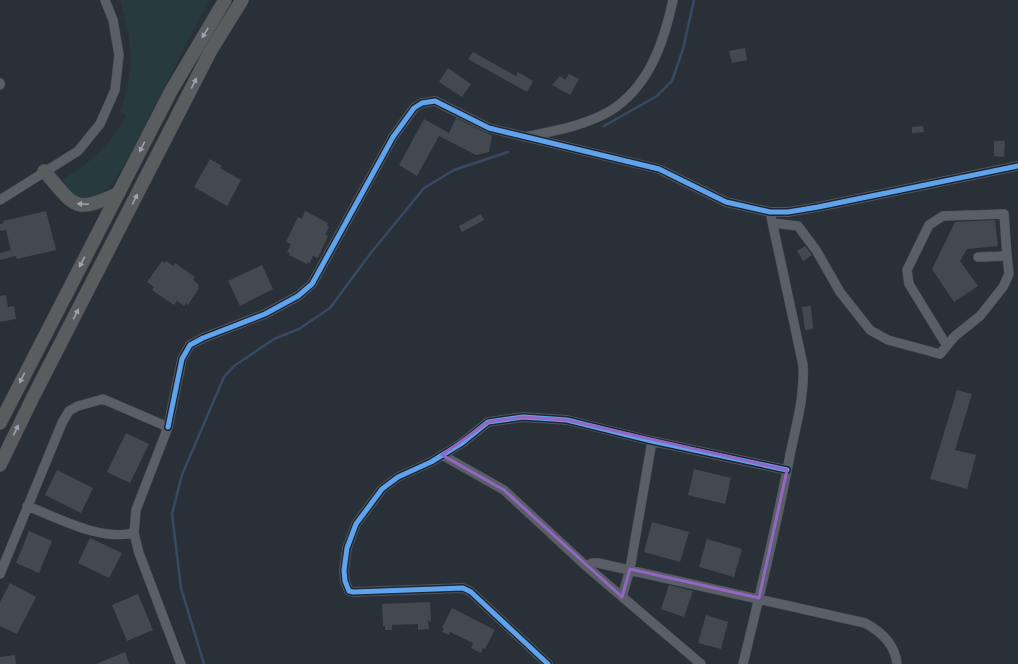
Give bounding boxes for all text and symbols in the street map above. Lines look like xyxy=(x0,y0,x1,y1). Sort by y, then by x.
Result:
one-way arrow xyxy=(201,28,209,38)
one-way arrow xyxy=(191,77,198,89)
one-way arrow xyxy=(139,141,146,153)
one-way arrow xyxy=(132,193,138,204)
one-way arrow xyxy=(77,201,89,208)
one-way arrow xyxy=(79,257,86,268)
one-way arrow xyxy=(73,309,79,320)
one-way arrow xyxy=(19,372,26,384)
one-way arrow xyxy=(13,424,19,436)

